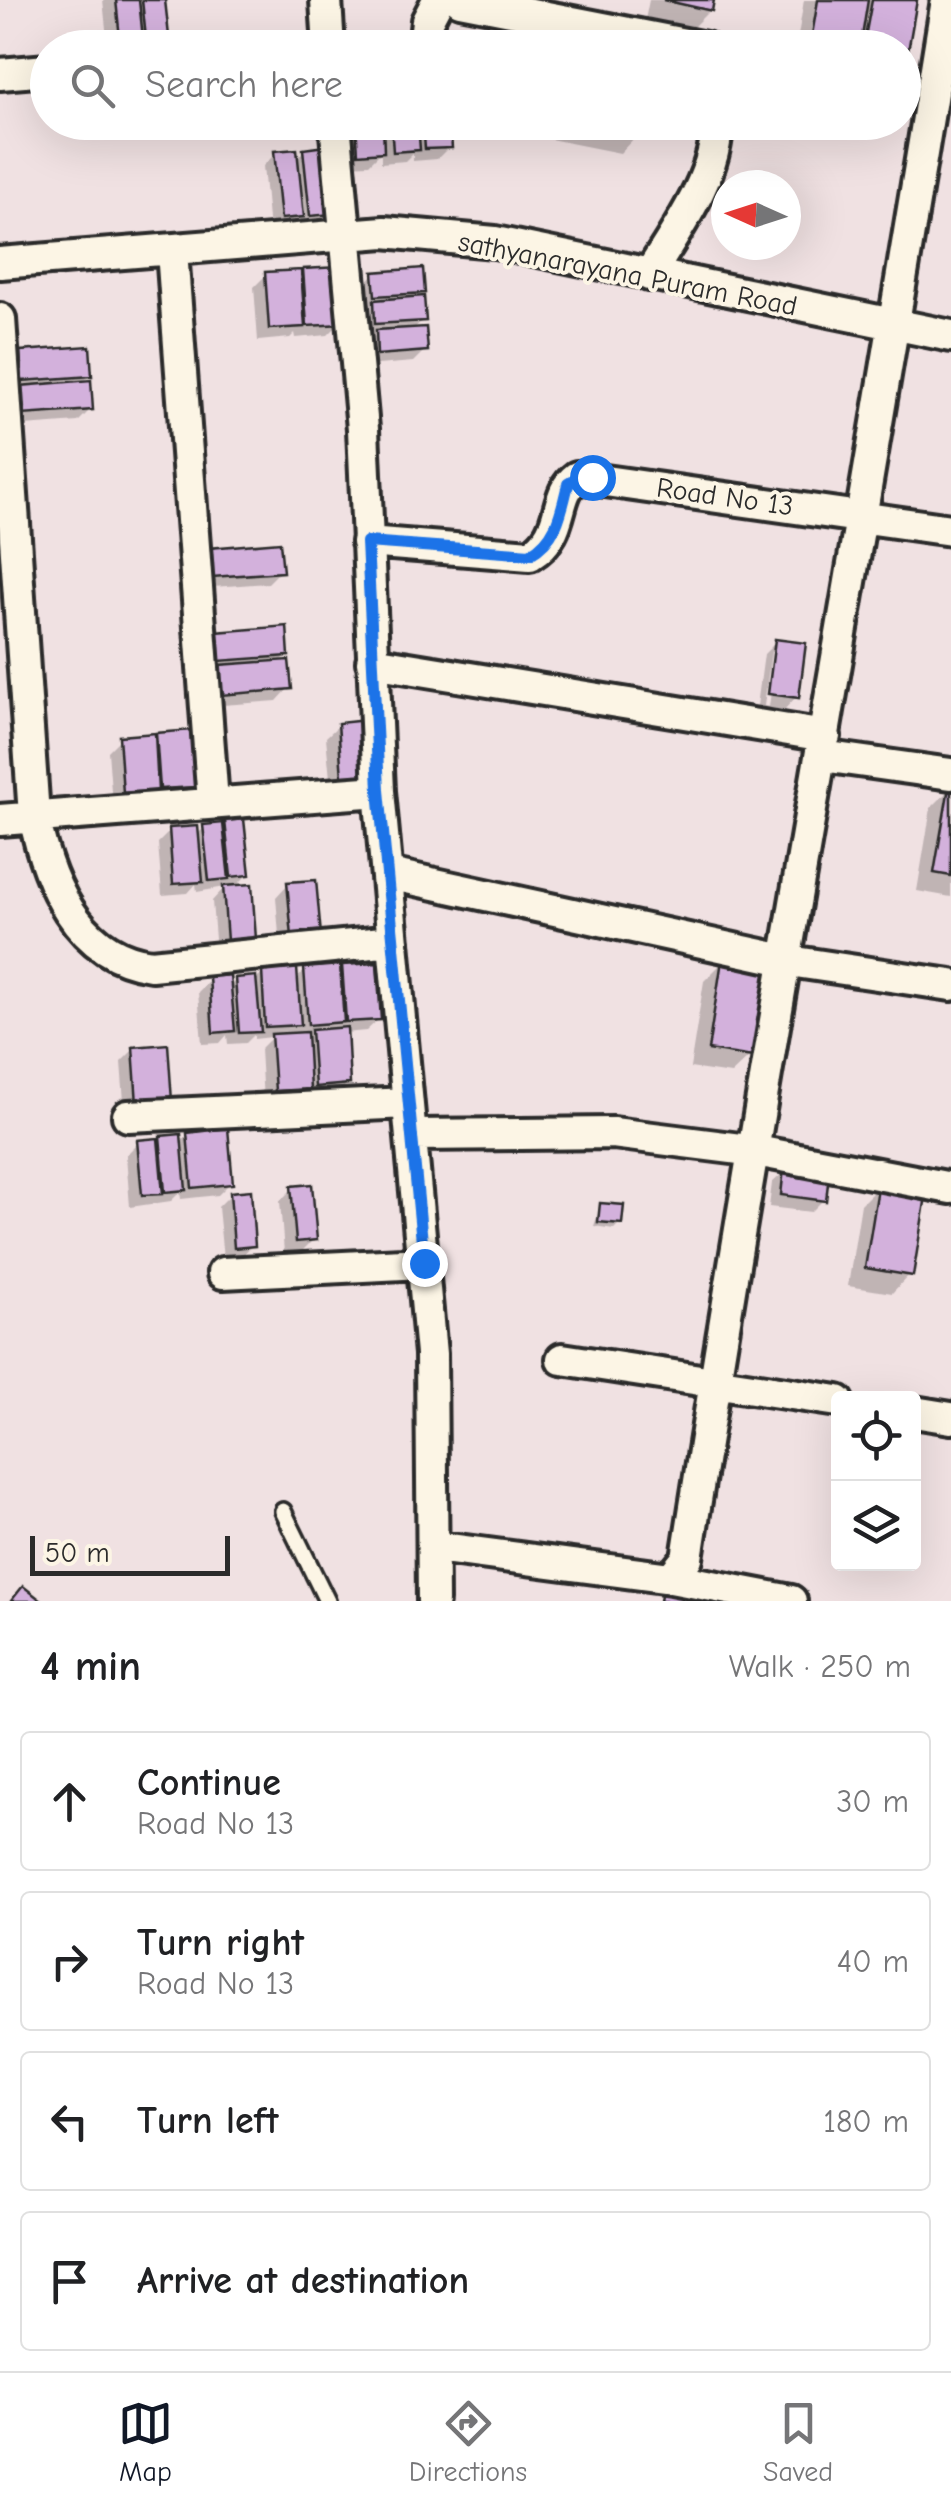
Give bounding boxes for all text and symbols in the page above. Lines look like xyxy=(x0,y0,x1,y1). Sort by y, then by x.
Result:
search box xyxy=(30,30,921,140)
icon: search xyxy=(65,58,120,113)
text: Search here xyxy=(145,63,343,107)
north arrow xyxy=(711,170,801,260)
street label: sathyanarayana Puram Road xyxy=(456,225,800,323)
route start xyxy=(570,455,616,501)
street label: Road No 13 xyxy=(654,472,795,522)
route end xyxy=(402,1241,448,1287)
map controls xyxy=(831,1391,921,1571)
button: locate xyxy=(831,1391,921,1481)
button: layers xyxy=(831,1481,921,1571)
scale bar xyxy=(30,1531,230,1576)
text: 50 m xyxy=(45,1537,110,1569)
text: 4 min xyxy=(40,1642,141,1691)
text: Walk · 250 m xyxy=(729,1648,911,1685)
text: Continue xyxy=(137,1761,281,1805)
icon: ahead xyxy=(42,1774,97,1829)
text: 30 m xyxy=(836,1783,909,1820)
text: Road No 13 xyxy=(137,1805,294,1842)
text: Turn right xyxy=(137,1921,304,1965)
icon: right xyxy=(42,1934,97,1989)
text: 40 m xyxy=(837,1943,909,1980)
text: Road No 13 xyxy=(137,1965,294,2002)
icon: left xyxy=(42,2094,97,2149)
text: Turn left xyxy=(137,2099,278,2143)
text: 180 m xyxy=(823,2103,909,2140)
icon: arrive xyxy=(42,2254,97,2309)
text: Arrive at destination xyxy=(137,2259,469,2303)
tab: Map xyxy=(118,2396,173,2488)
tab: Directions xyxy=(409,2396,527,2488)
tab: Saved xyxy=(763,2396,833,2488)

